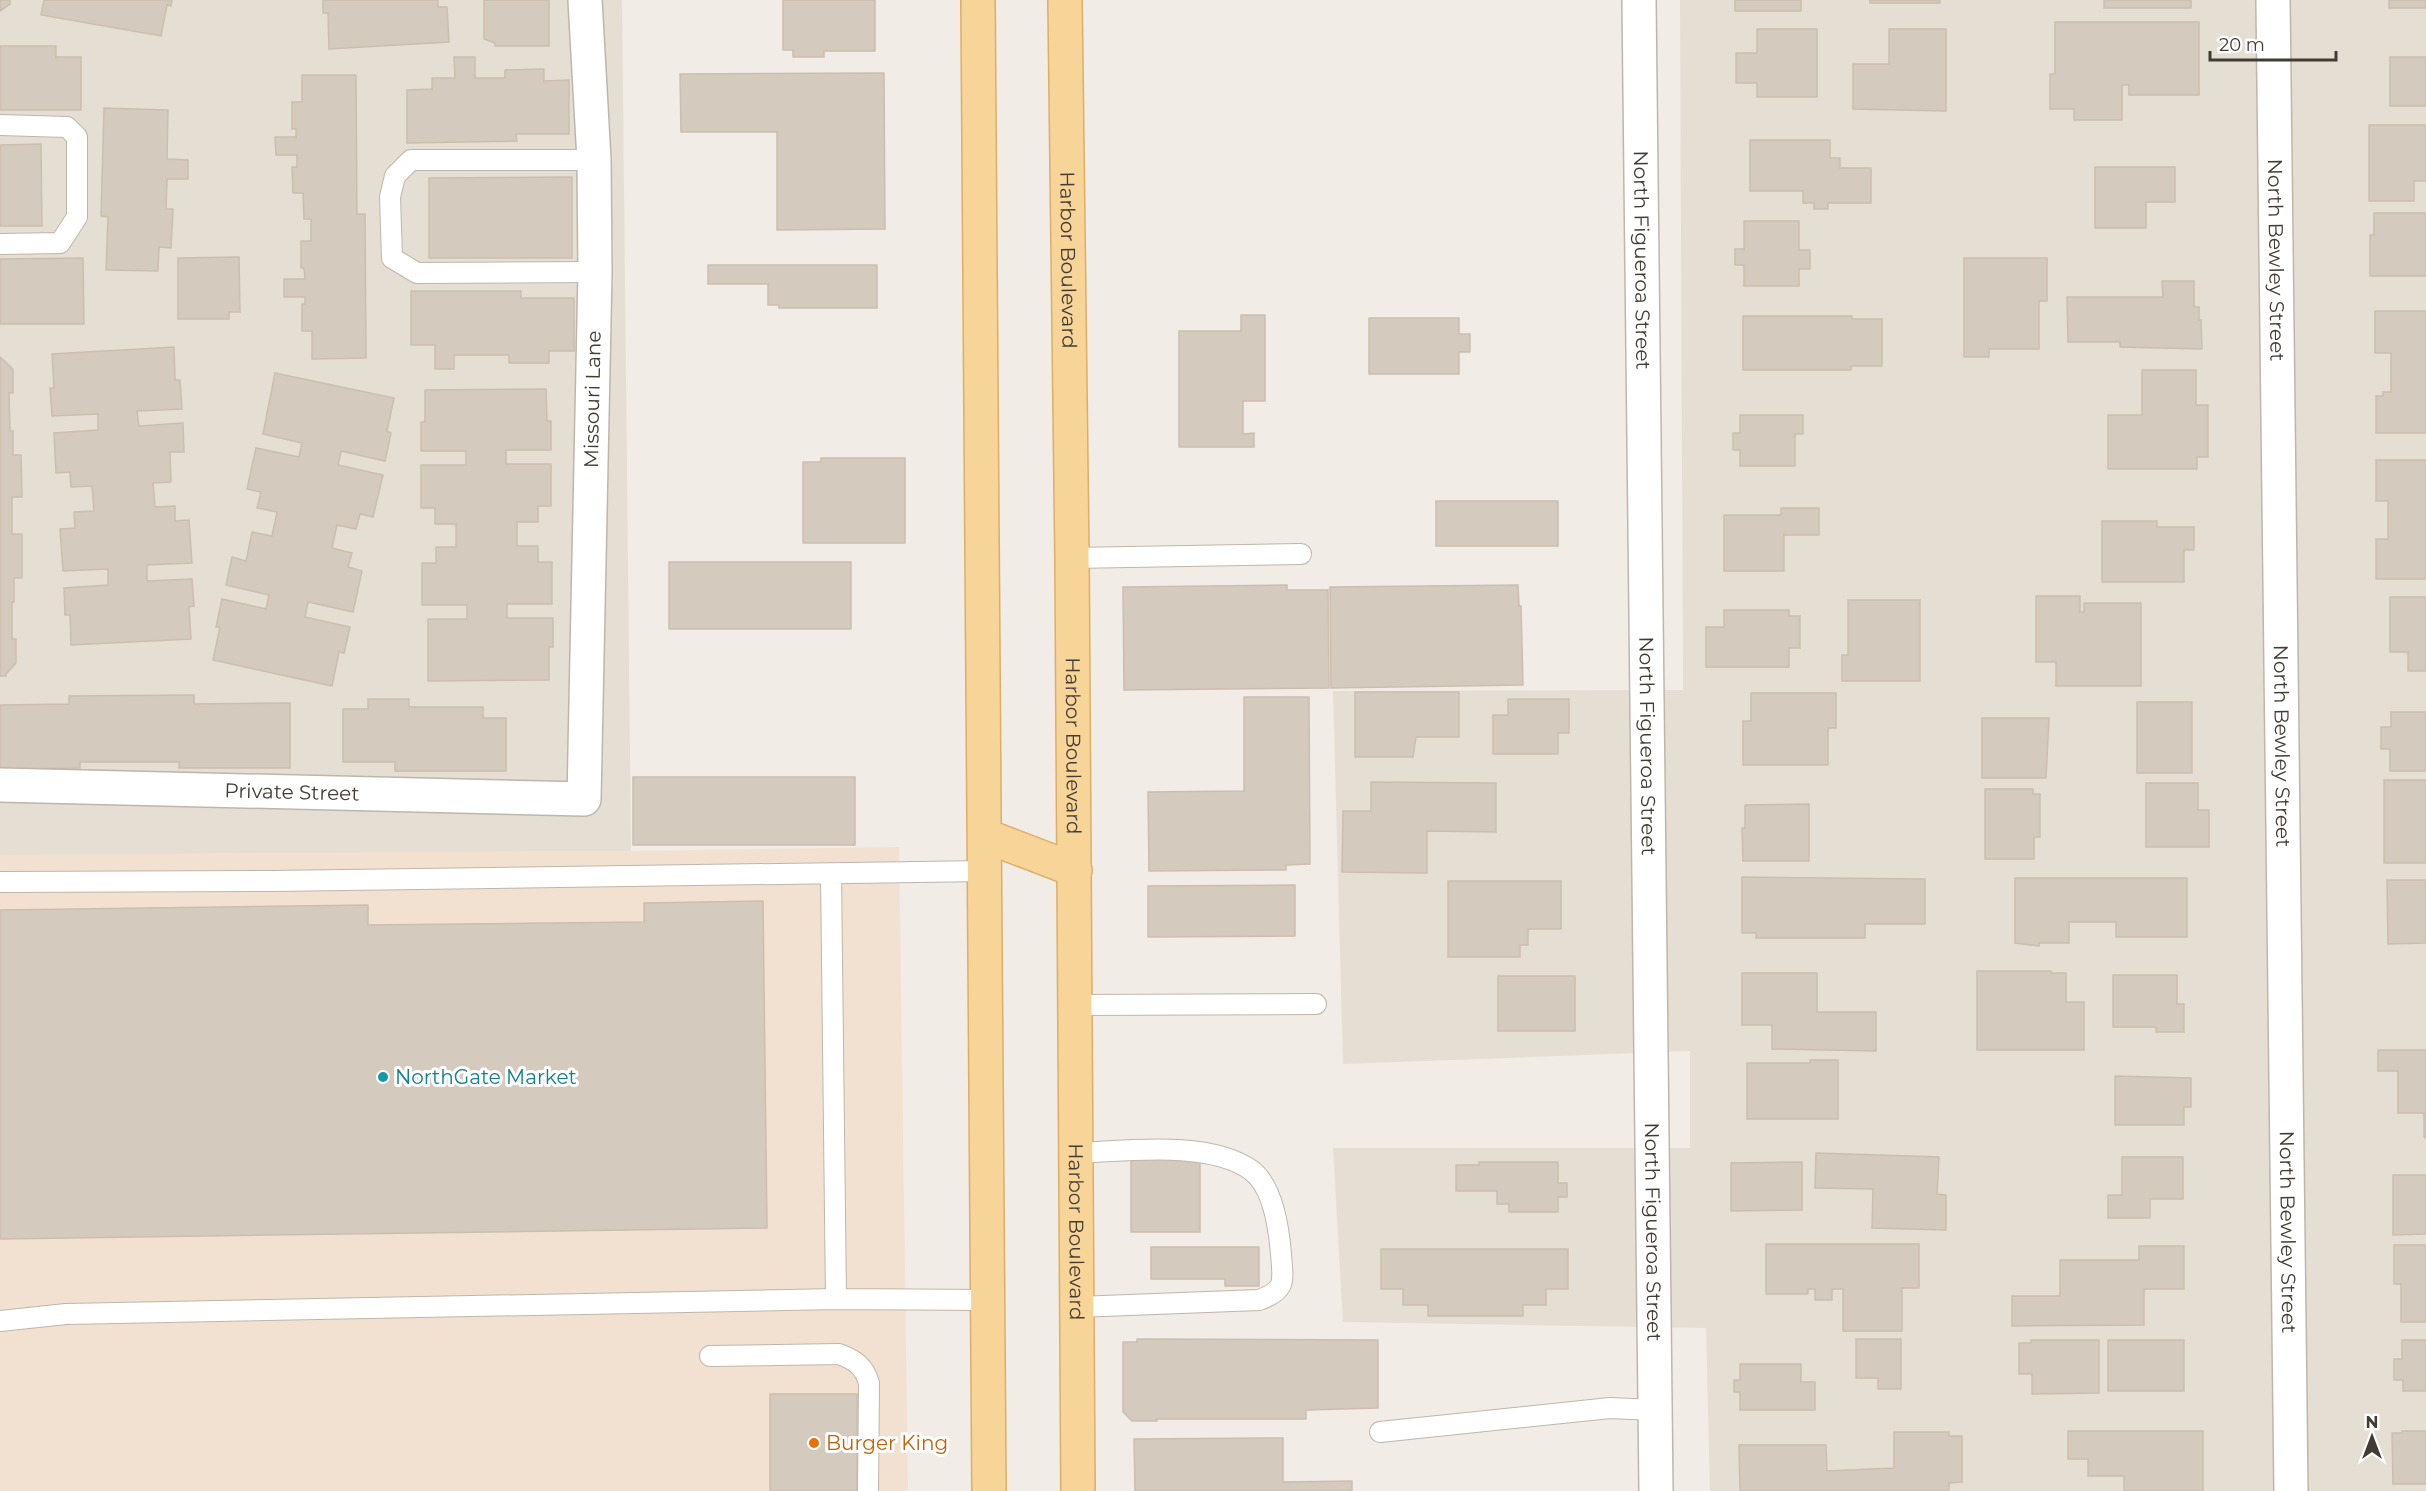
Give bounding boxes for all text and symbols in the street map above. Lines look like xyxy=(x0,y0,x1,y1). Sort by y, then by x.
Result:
scale bar xyxy=(2210,24,2336,62)
text: 20 m xyxy=(2219,34,2265,56)
street label: North Figueroa Street xyxy=(1629,150,1655,370)
street label: North Bewley Street xyxy=(2263,159,2289,361)
street label: Harbor Boulevard xyxy=(1055,171,1081,349)
street label: Missouri Lane xyxy=(579,330,606,468)
street label: North Figueroa Street xyxy=(1634,636,1661,856)
street label: North Bewley Street xyxy=(2269,645,2295,847)
street label: Harbor Boulevard xyxy=(1061,657,1086,835)
street label: Private Street xyxy=(224,778,360,806)
place label: NorthGate Market xyxy=(395,1065,577,1089)
marker: NorthGate Market xyxy=(376,1070,390,1084)
street label: North Figueroa Street xyxy=(1640,1122,1666,1342)
street label: North Bewley Street xyxy=(2275,1130,2301,1333)
street label: Harbor Boulevard xyxy=(1064,1143,1089,1321)
north arrow xyxy=(2342,1407,2402,1467)
text: N xyxy=(2366,1413,2378,1432)
place label: Burger King xyxy=(826,1431,948,1455)
marker: Burger King xyxy=(807,1436,821,1450)

